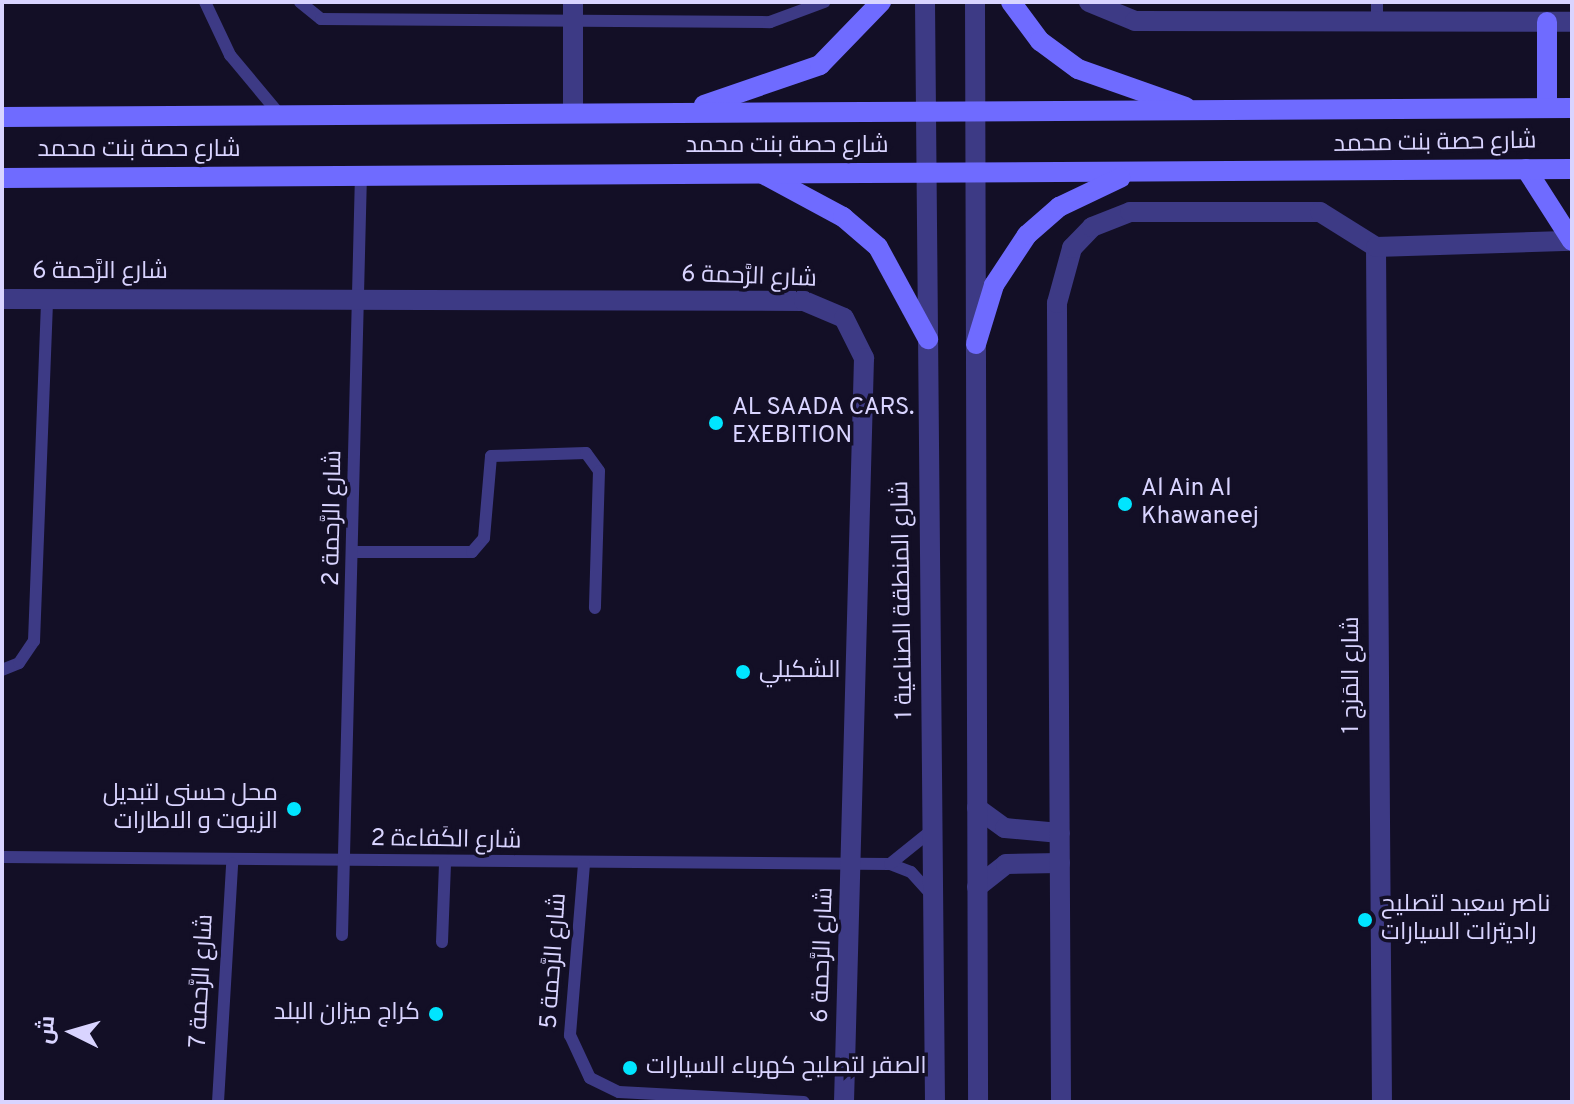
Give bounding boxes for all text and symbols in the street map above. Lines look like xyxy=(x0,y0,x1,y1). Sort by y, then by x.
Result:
street label: شارع حصة بنت محمد xyxy=(1333,128,1537,160)
street label: شارع حصة بنت محمد xyxy=(685,133,889,161)
street label: شارع حصة بنت محمد xyxy=(37,137,241,165)
street label: شارع الرَّحمة 6 xyxy=(32,259,168,287)
street label: شارع الرَّحمة 6 xyxy=(681,261,817,295)
place label: AL SAADA CARS. EXEBITION xyxy=(732,395,916,451)
marker: AL SAADA CARS. EXEBITION xyxy=(707,414,725,432)
street label: شارع الرَّحمة 2 xyxy=(318,450,350,586)
place label: Al Ain Al Khawaneej xyxy=(1141,476,1259,532)
street label: شارع المنطقة الصناعية 1 xyxy=(888,480,920,720)
marker: Al Ain Al Khawaneej xyxy=(1116,495,1134,513)
street label: شارع المَزج 1 xyxy=(1339,616,1367,734)
place label: الشكيلي xyxy=(759,658,841,686)
marker: الشكيلي xyxy=(734,663,752,681)
place label: محل حسنى لتبديل الزيوت و الاطارات xyxy=(103,781,278,837)
marker: محل حسنى لتبديل الزيوت و الاطارات xyxy=(285,800,303,818)
street label: شارع الكَفاءة 2 xyxy=(370,825,522,857)
street label: شارع الرَّحمة 6 xyxy=(807,887,841,1023)
street label: شارع الرَّحمة 5 xyxy=(536,892,574,1030)
place label: ناصر سعيد لتصليح راديترات السيارات xyxy=(1381,892,1550,948)
marker: ناصر سعيد لتصليح راديترات السيارات xyxy=(1356,911,1374,929)
street label: شارع الرَّحمة 7 xyxy=(185,913,221,1049)
north arrow xyxy=(32,992,112,1072)
place label: كراج ميزان البلد xyxy=(274,1000,420,1028)
marker: كراج ميزان البلد xyxy=(427,1005,445,1023)
text: ش xyxy=(33,1015,62,1045)
place label: الصقر لتصليح كهرباء السيارات xyxy=(646,1054,927,1082)
marker: الصقر لتصليح كهرباء السيارات xyxy=(621,1059,639,1077)

